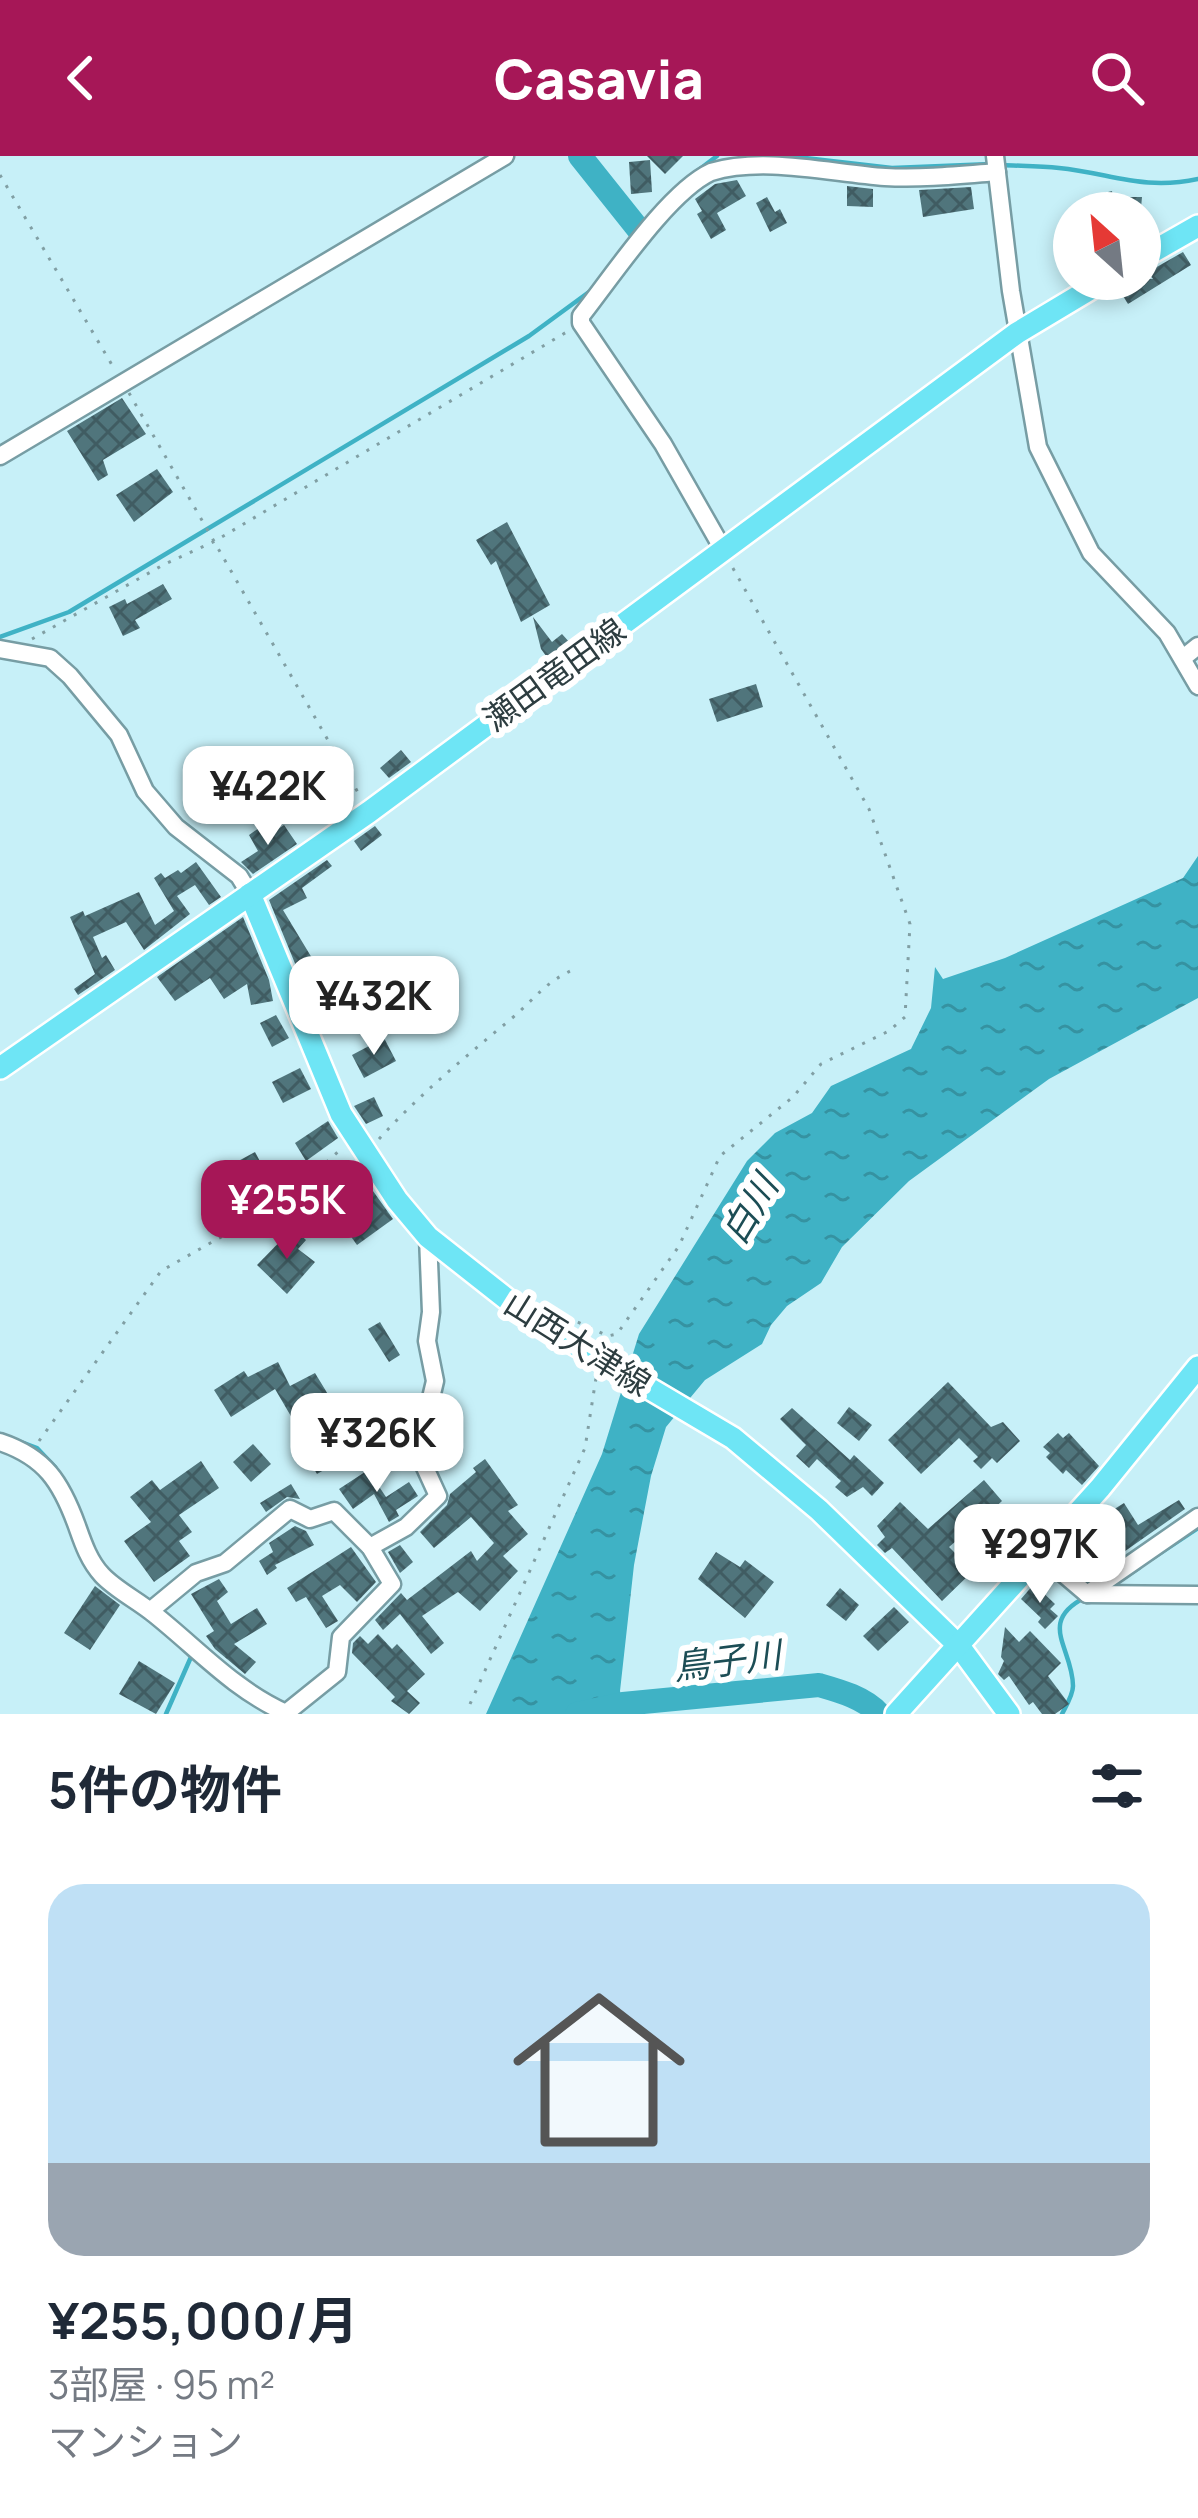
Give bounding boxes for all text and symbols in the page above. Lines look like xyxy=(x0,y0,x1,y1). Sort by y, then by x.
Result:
text: Casavia xyxy=(494,41,704,115)
icon: back xyxy=(48,45,114,111)
icon: search xyxy=(1084,45,1150,111)
north arrow xyxy=(1053,192,1161,300)
map controls xyxy=(1053,192,1161,300)
street label: 瀬田竜田線 xyxy=(474,607,634,741)
pin: ¥422K xyxy=(184,746,352,848)
text: ¥422K xyxy=(210,758,326,812)
pin: ¥432K xyxy=(290,956,458,1058)
text: ¥432K xyxy=(316,968,432,1022)
pin: ¥255K xyxy=(203,1160,371,1262)
water label: 白川 xyxy=(709,1162,791,1252)
text: ¥255K xyxy=(228,1172,346,1226)
street label: 山西大津線 xyxy=(496,1280,660,1406)
pin: ¥326K xyxy=(293,1393,461,1495)
text: ¥326K xyxy=(317,1405,437,1459)
pin: ¥297K xyxy=(956,1504,1124,1606)
text: ¥297K xyxy=(981,1516,1099,1570)
water label: 鳥子川 xyxy=(670,1629,788,1691)
icon: filters xyxy=(1084,1753,1150,1819)
text: 5件の物件 xyxy=(48,1754,282,1823)
icon: home xyxy=(491,1962,707,2178)
text: ¥255,000/月 xyxy=(48,2285,359,2354)
text: 3部屋 · 95 m² xyxy=(48,2357,275,2411)
text: マンション xyxy=(48,2414,243,2468)

